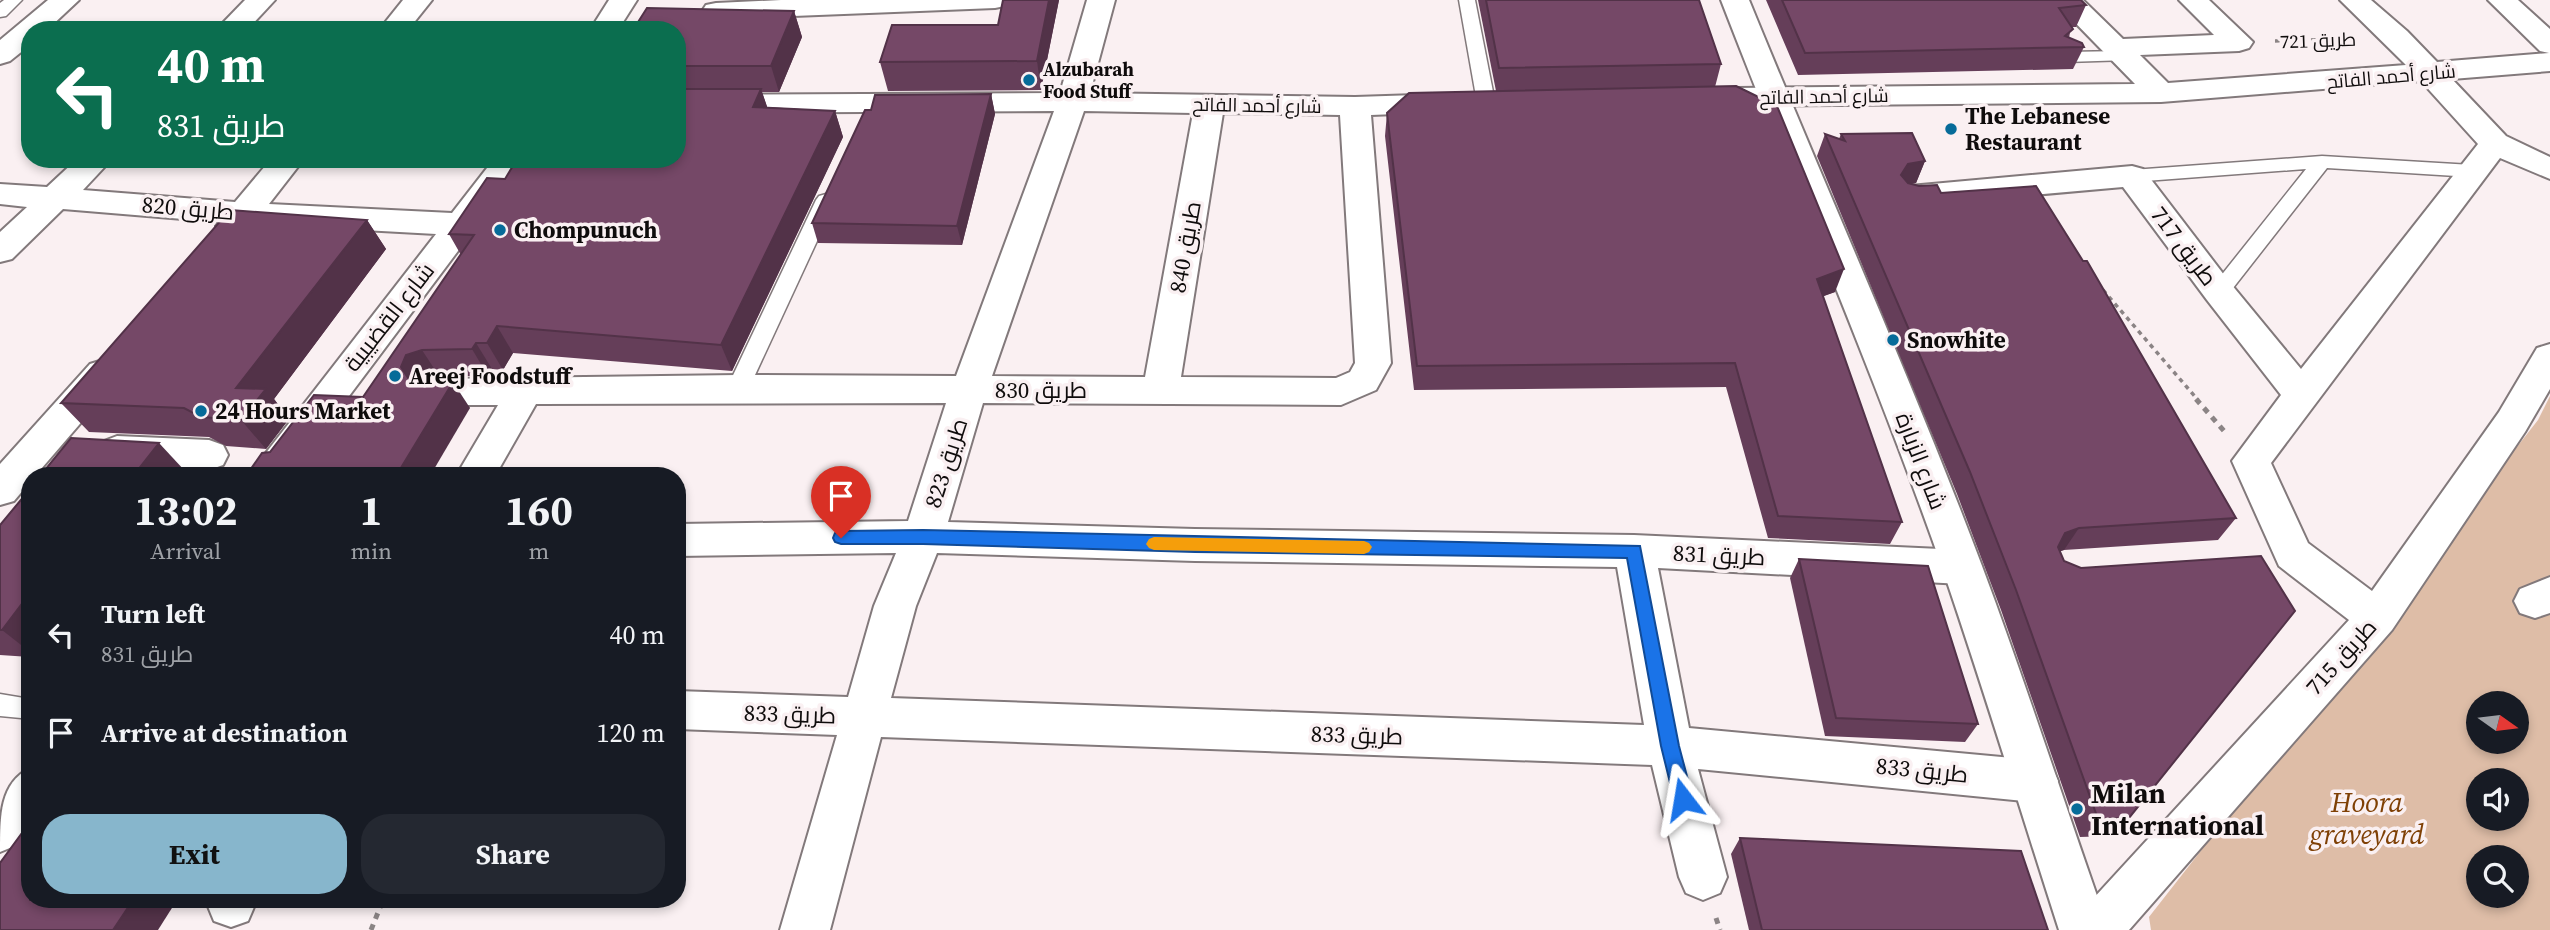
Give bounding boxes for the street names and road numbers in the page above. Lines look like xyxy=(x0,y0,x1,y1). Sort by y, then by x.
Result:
street label: طريق 721 xyxy=(2279,26,2357,54)
street label: شارع أحمد الفاتح xyxy=(2325,57,2457,96)
street label: شارع أحمد الفاتح xyxy=(1759,82,1889,111)
street label: شارع أحمد الفاتح xyxy=(1192,91,1322,120)
street label: طريق 820 xyxy=(141,188,235,228)
street label: طريق 840 xyxy=(1161,199,1209,295)
street label: طريق 717 xyxy=(2143,199,2225,293)
street label: شارع القضيبية xyxy=(336,256,442,378)
street label: طريق 830 xyxy=(995,374,1087,406)
street label: شارع الزبارة xyxy=(1888,408,1954,514)
street label: طريق 823 xyxy=(917,414,975,512)
street label: طريق 831 xyxy=(1672,537,1766,573)
street label: طريق 715 xyxy=(2298,612,2384,702)
street label: طريق 833 xyxy=(743,696,837,732)
street label: طريق 833 xyxy=(1310,717,1404,753)
street label: طريق 833 xyxy=(1874,749,1970,791)

